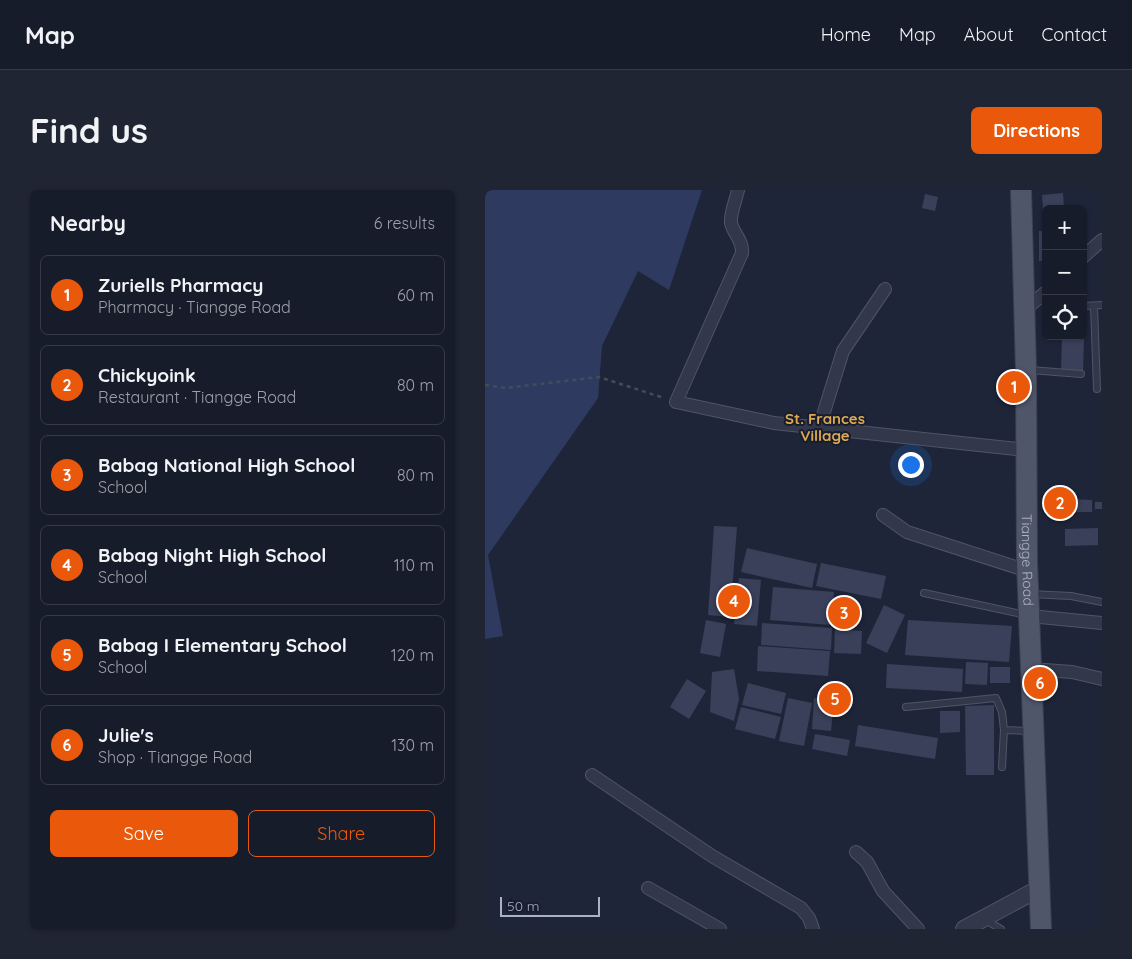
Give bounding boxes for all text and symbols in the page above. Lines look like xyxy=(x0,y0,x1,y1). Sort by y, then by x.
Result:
text: Map xyxy=(25,20,75,50)
text: Home xyxy=(821,23,871,46)
text: Map xyxy=(899,23,936,46)
text: About xyxy=(964,23,1014,46)
text: Contact xyxy=(1042,23,1107,46)
button: Directions xyxy=(971,107,1102,154)
text: Find us xyxy=(30,108,148,152)
map controls xyxy=(1042,205,1087,340)
button: + xyxy=(1042,205,1087,250)
text: Nearby xyxy=(50,210,126,236)
text: 6 results xyxy=(374,213,435,233)
button: − xyxy=(1042,250,1087,295)
text: Zuriells Pharmacy xyxy=(98,273,263,297)
text: 1 xyxy=(64,285,70,305)
text: 60 m xyxy=(397,285,434,305)
button: locate xyxy=(1042,295,1087,340)
text: Pharmacy · Tiangge Road xyxy=(98,297,291,317)
text: Chickyoink xyxy=(98,363,196,387)
pin: 1 xyxy=(998,368,1030,406)
text: 2 xyxy=(62,375,72,395)
text: 80 m xyxy=(397,375,434,395)
text: Restaurant · Tiangge Road xyxy=(98,387,296,407)
district label: St. Frances Village xyxy=(785,409,865,445)
your location xyxy=(898,452,924,478)
text: Babag National High School xyxy=(98,453,355,477)
text: 3 xyxy=(63,465,71,485)
text: 80 m xyxy=(397,465,434,485)
text: School xyxy=(98,477,147,497)
pin: 2 xyxy=(1044,484,1076,522)
street label: Tiangge Road xyxy=(1018,514,1038,606)
text: Babag Night High School xyxy=(98,543,326,567)
text: 4 xyxy=(62,555,72,575)
text: 110 m xyxy=(394,555,434,575)
text: School xyxy=(98,567,147,587)
pin: 4 xyxy=(718,582,750,620)
pin: 3 xyxy=(828,594,860,632)
text: Babag I Elementary School xyxy=(98,633,347,657)
text: 5 xyxy=(62,645,72,665)
text: 120 m xyxy=(391,645,434,665)
text: School xyxy=(98,657,147,677)
pin: 6 xyxy=(1024,664,1056,702)
pin: 5 xyxy=(819,680,851,718)
text: Julie's xyxy=(98,723,154,747)
text: 6 xyxy=(63,735,71,755)
text: 130 m xyxy=(391,735,434,755)
text: Shop · Tiangge Road xyxy=(98,747,252,767)
button: Save xyxy=(50,810,238,857)
button: Share xyxy=(248,810,435,857)
scale bar xyxy=(500,894,600,917)
text: 50 m xyxy=(507,897,540,915)

